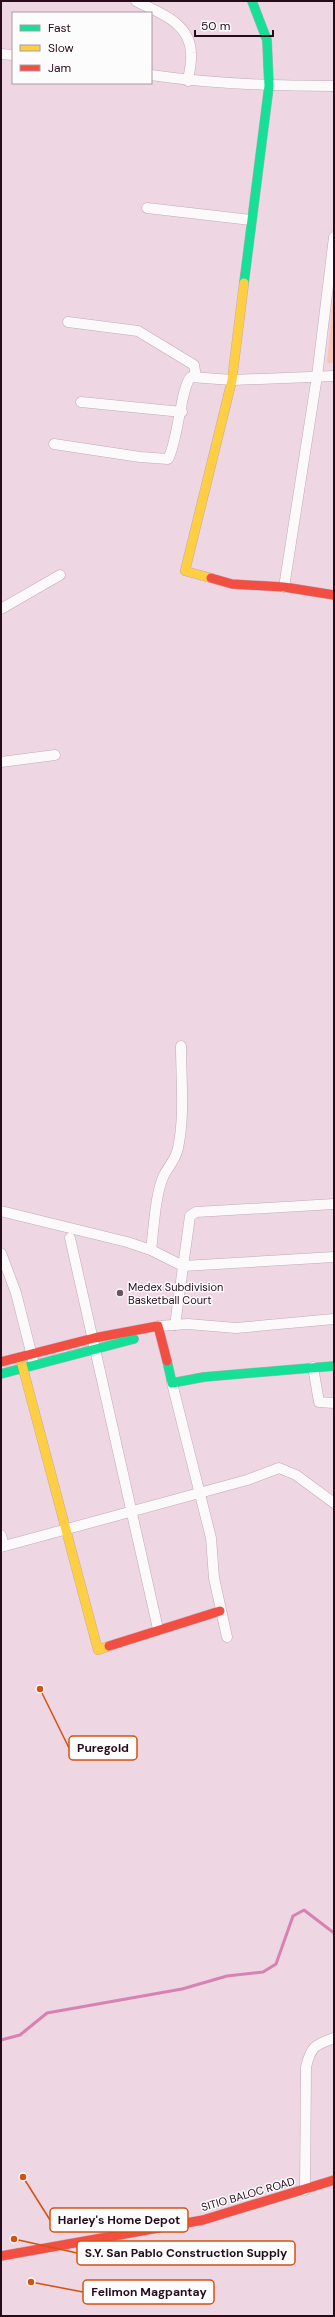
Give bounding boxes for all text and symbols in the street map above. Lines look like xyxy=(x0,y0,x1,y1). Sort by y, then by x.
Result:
legend xyxy=(12,12,152,84)
scale bar xyxy=(195,12,273,38)
text: 50 m xyxy=(201,18,230,34)
text: Fast xyxy=(48,20,71,36)
text: Slow xyxy=(48,40,74,56)
text: Jam xyxy=(48,60,71,76)
place label: Medex Subdivision Basketball Court xyxy=(128,1280,223,1307)
marker: Medex Subdivision Basketball Court xyxy=(115,1288,125,1298)
callout: Puregold xyxy=(69,1736,137,1760)
text: Puregold xyxy=(77,1740,129,1756)
street label: SITIO BALOC ROAD xyxy=(200,2174,297,2214)
callout: Harley's Home Depot xyxy=(50,2208,188,2232)
text: Harley's Home Depot xyxy=(58,2212,180,2228)
callout: S.Y. San Pablo Construction Supply xyxy=(77,2241,295,2265)
text: S.Y. San Pablo Construction Supply xyxy=(85,2245,288,2261)
callout: Felimon Magpantay xyxy=(83,2280,214,2304)
text: Felimon Magpantay xyxy=(91,2284,207,2300)

